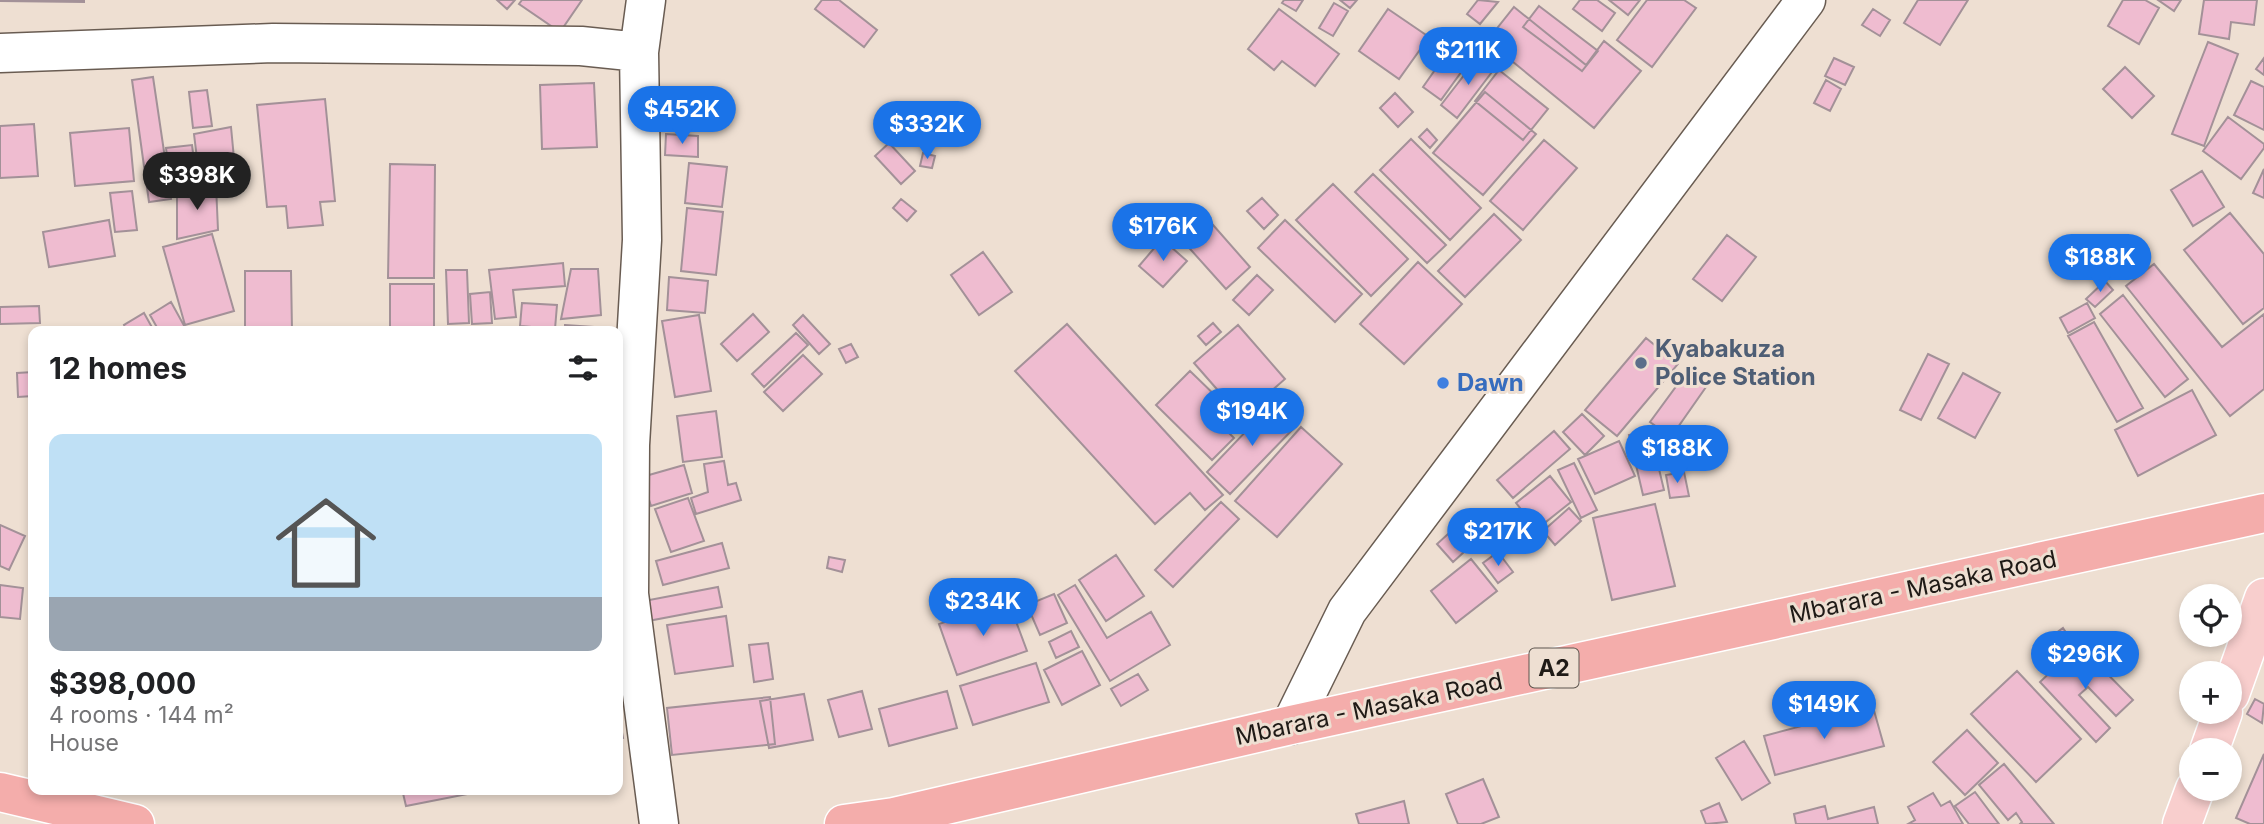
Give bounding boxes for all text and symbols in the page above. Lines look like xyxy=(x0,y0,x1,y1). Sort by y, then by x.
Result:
pin: $211K xyxy=(1419,28,1517,87)
text: $211K xyxy=(1435,36,1501,64)
pin: $452K xyxy=(633,86,731,146)
text: $452K xyxy=(644,95,720,123)
pin: $332K xyxy=(878,102,976,161)
text: $332K xyxy=(889,110,965,138)
pin: $398K xyxy=(148,152,246,212)
text: $398K xyxy=(159,161,235,189)
pin: $176K xyxy=(1114,204,1212,263)
text: $176K xyxy=(1128,212,1198,240)
pin: $188K xyxy=(2051,234,2149,294)
text: $188K xyxy=(2064,243,2136,271)
place label: Kyabakuza Police Station xyxy=(1655,334,1816,391)
icon: filters xyxy=(564,349,602,387)
text: 12 homes xyxy=(49,350,187,386)
marker: Kyabakuza Police Station xyxy=(1633,355,1649,371)
place label: Dawn xyxy=(1457,368,1524,397)
marker: Dawn xyxy=(1435,375,1451,391)
pin: $194K xyxy=(1203,388,1301,448)
text: $194K xyxy=(1216,397,1288,425)
pin: $188K xyxy=(1628,426,1726,485)
text: $188K xyxy=(1641,434,1713,462)
icon: home xyxy=(263,480,389,606)
pin: $217K xyxy=(1449,508,1547,568)
text: $217K xyxy=(1463,517,1533,545)
street label: Mbarara - Masaka Road xyxy=(1787,544,2059,629)
pin: $234K xyxy=(934,578,1032,638)
map controls xyxy=(2179,584,2242,801)
button: locate xyxy=(2179,584,2242,647)
text: $234K xyxy=(945,587,1021,615)
pin: $296K xyxy=(2036,632,2134,691)
text: $296K xyxy=(2047,640,2123,668)
road number: A2 xyxy=(1530,648,1578,688)
button: + xyxy=(2179,661,2242,724)
text: $398,000 xyxy=(49,665,196,701)
street label: Mbarara - Masaka Road xyxy=(1233,666,1505,751)
pin: $149K xyxy=(1775,682,1873,741)
text: $149K xyxy=(1788,690,1860,718)
text: 4 rooms · 144 m² xyxy=(49,701,234,729)
text: House xyxy=(49,729,119,757)
button: − xyxy=(2179,738,2242,801)

